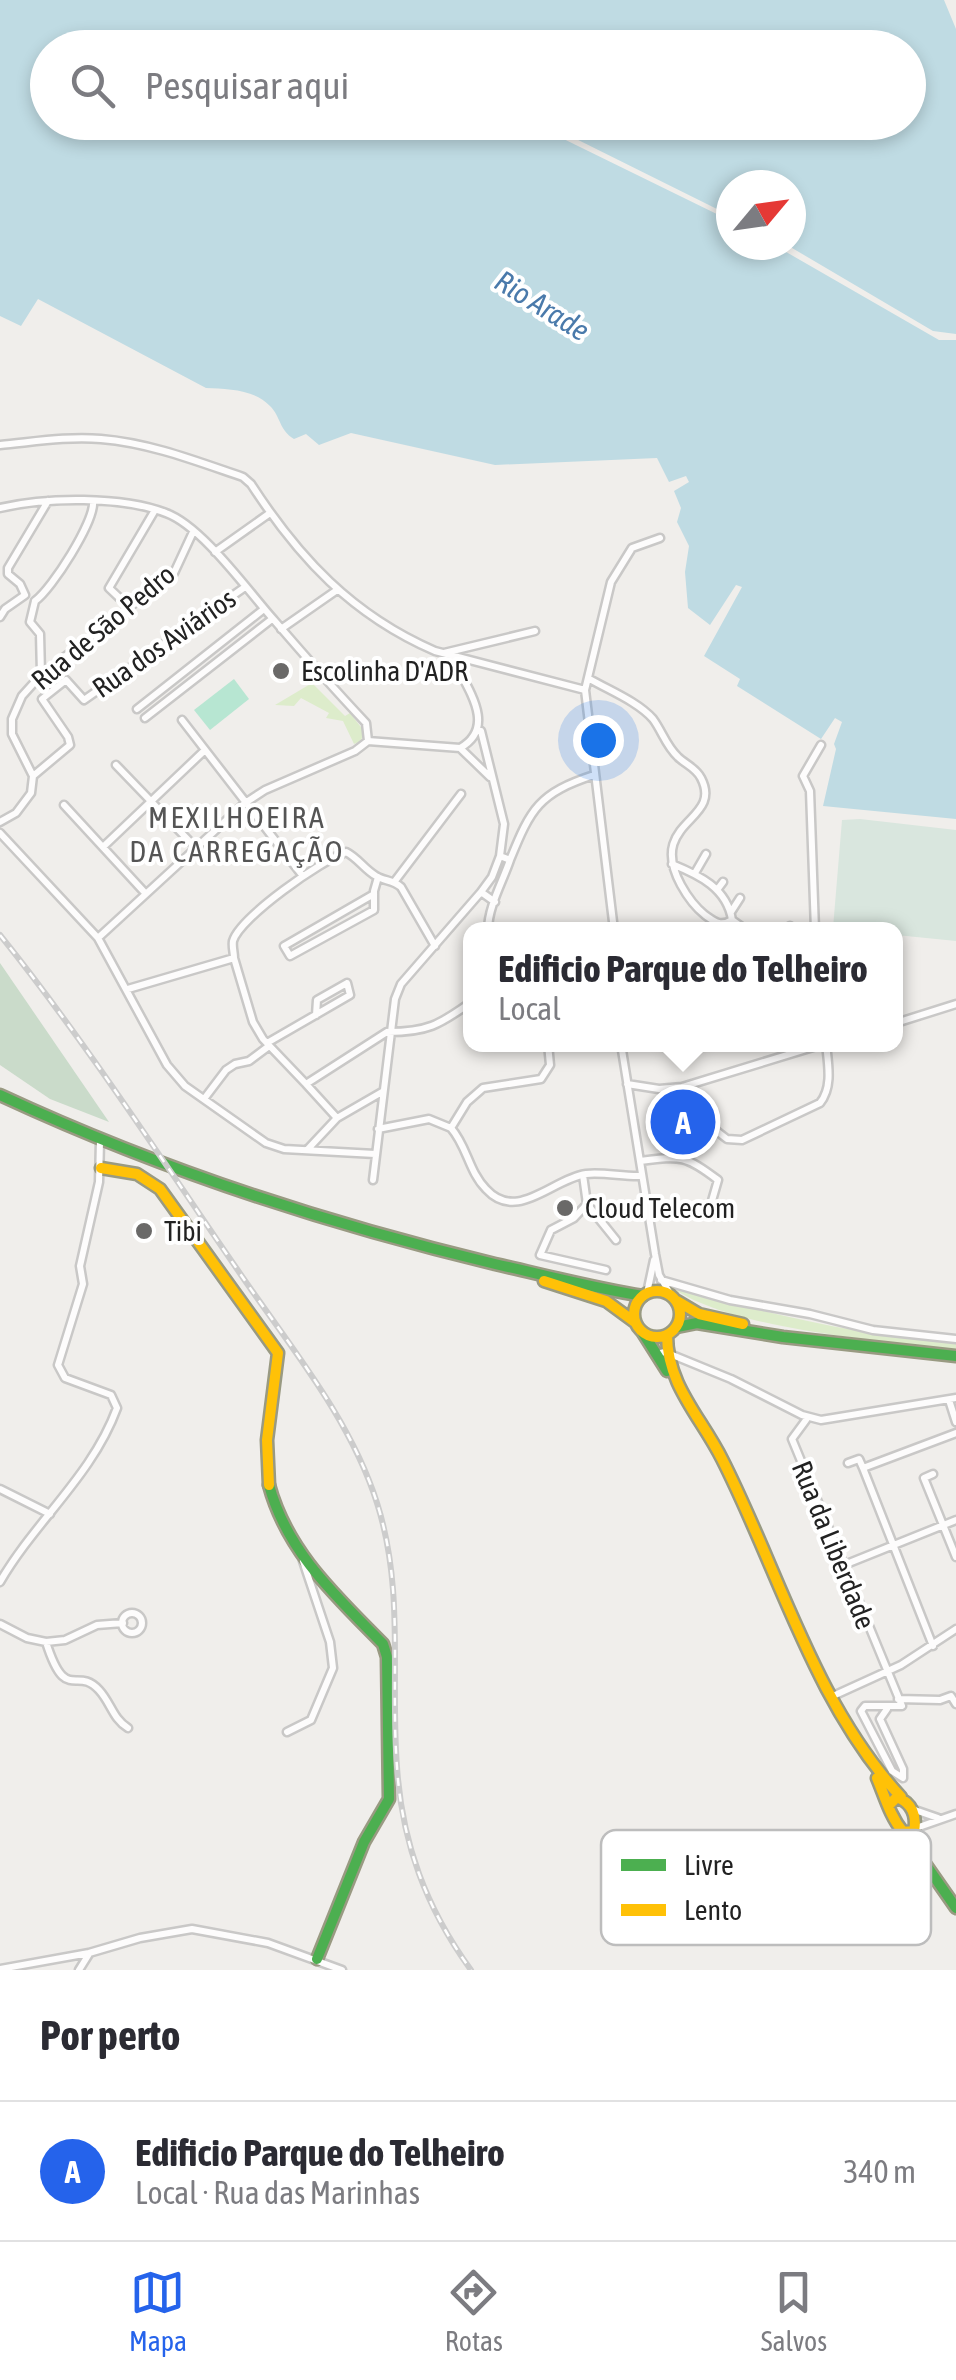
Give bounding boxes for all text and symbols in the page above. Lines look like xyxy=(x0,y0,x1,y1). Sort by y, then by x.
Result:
search box xyxy=(30,30,926,140)
icon: search xyxy=(65,58,120,113)
text: Pesquisar aqui xyxy=(145,64,349,107)
north arrow xyxy=(716,170,806,260)
water label: Rio Arade xyxy=(489,263,596,347)
street label: Rua de São Pedro xyxy=(25,558,181,696)
street label: Rua dos Aviários xyxy=(86,582,242,704)
place label: Escolinha D'ADR xyxy=(301,655,468,687)
marker: Escolinha D'ADR xyxy=(270,660,292,682)
your location xyxy=(573,715,624,766)
district label: MEXILHOEIRA DA CARREGAÇÃO xyxy=(129,800,345,868)
popup xyxy=(463,922,903,1052)
text: Edificio Parque do Telheiro xyxy=(498,947,868,990)
text: Local xyxy=(498,990,561,1027)
pin: A xyxy=(650,1084,716,1160)
place label: Cloud Telecom xyxy=(585,1192,735,1224)
marker: Cloud Telecom xyxy=(554,1197,576,1219)
place label: Tibi xyxy=(164,1215,202,1247)
marker: Tibi xyxy=(133,1220,155,1242)
street label: Rua da Liberdade xyxy=(786,1456,882,1634)
legend xyxy=(601,1830,931,1945)
text: Livre xyxy=(684,1849,734,1881)
text: Lento xyxy=(684,1894,742,1926)
text: Por perto xyxy=(40,2011,180,2059)
text: Edificio Parque do Telheiro xyxy=(135,2131,505,2174)
text: A xyxy=(65,2153,80,2190)
text: 340 m xyxy=(843,2153,916,2190)
text: Local · Rua das Marinhas xyxy=(135,2174,420,2211)
tab: Mapa xyxy=(129,2265,187,2357)
tab: Rotas xyxy=(445,2265,503,2357)
tab: Salvos xyxy=(761,2265,827,2357)

